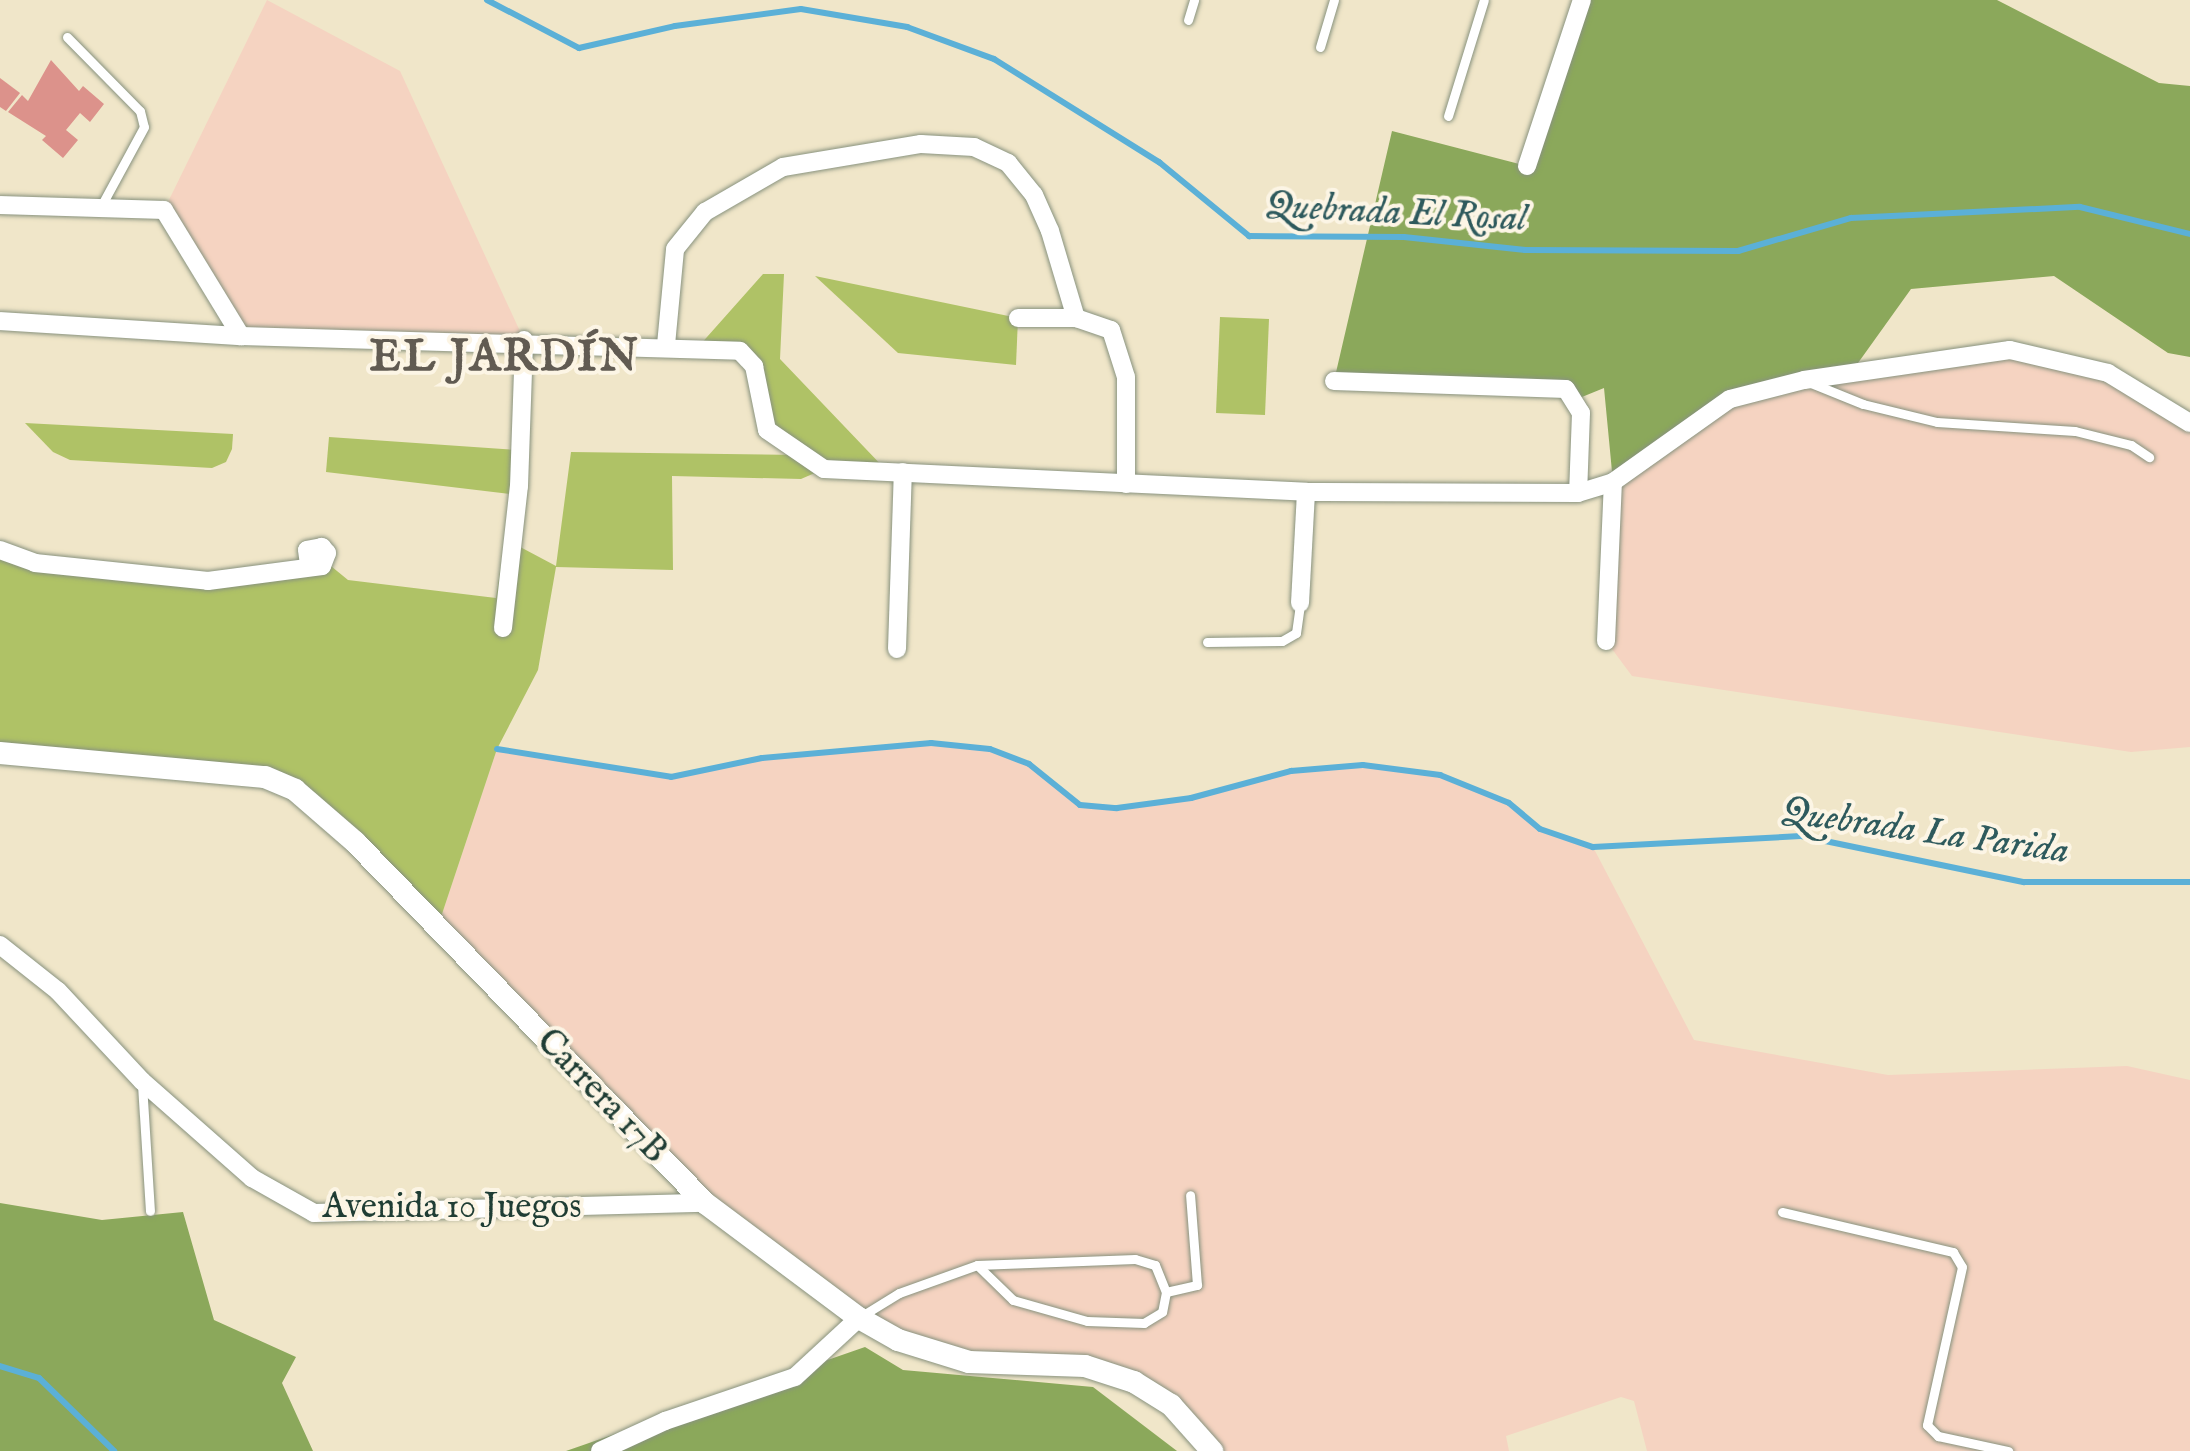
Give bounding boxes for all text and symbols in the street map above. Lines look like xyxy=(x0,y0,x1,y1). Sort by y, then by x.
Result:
water label: Quebrada El Rosal xyxy=(1264,184,1528,244)
district label: EL JARDÍN xyxy=(369,331,641,385)
water label: Quebrada La Parida xyxy=(1778,790,2072,876)
street label: Carrera 17B xyxy=(527,1021,675,1173)
street label: Avenida 10 Juegos xyxy=(323,1187,581,1229)

